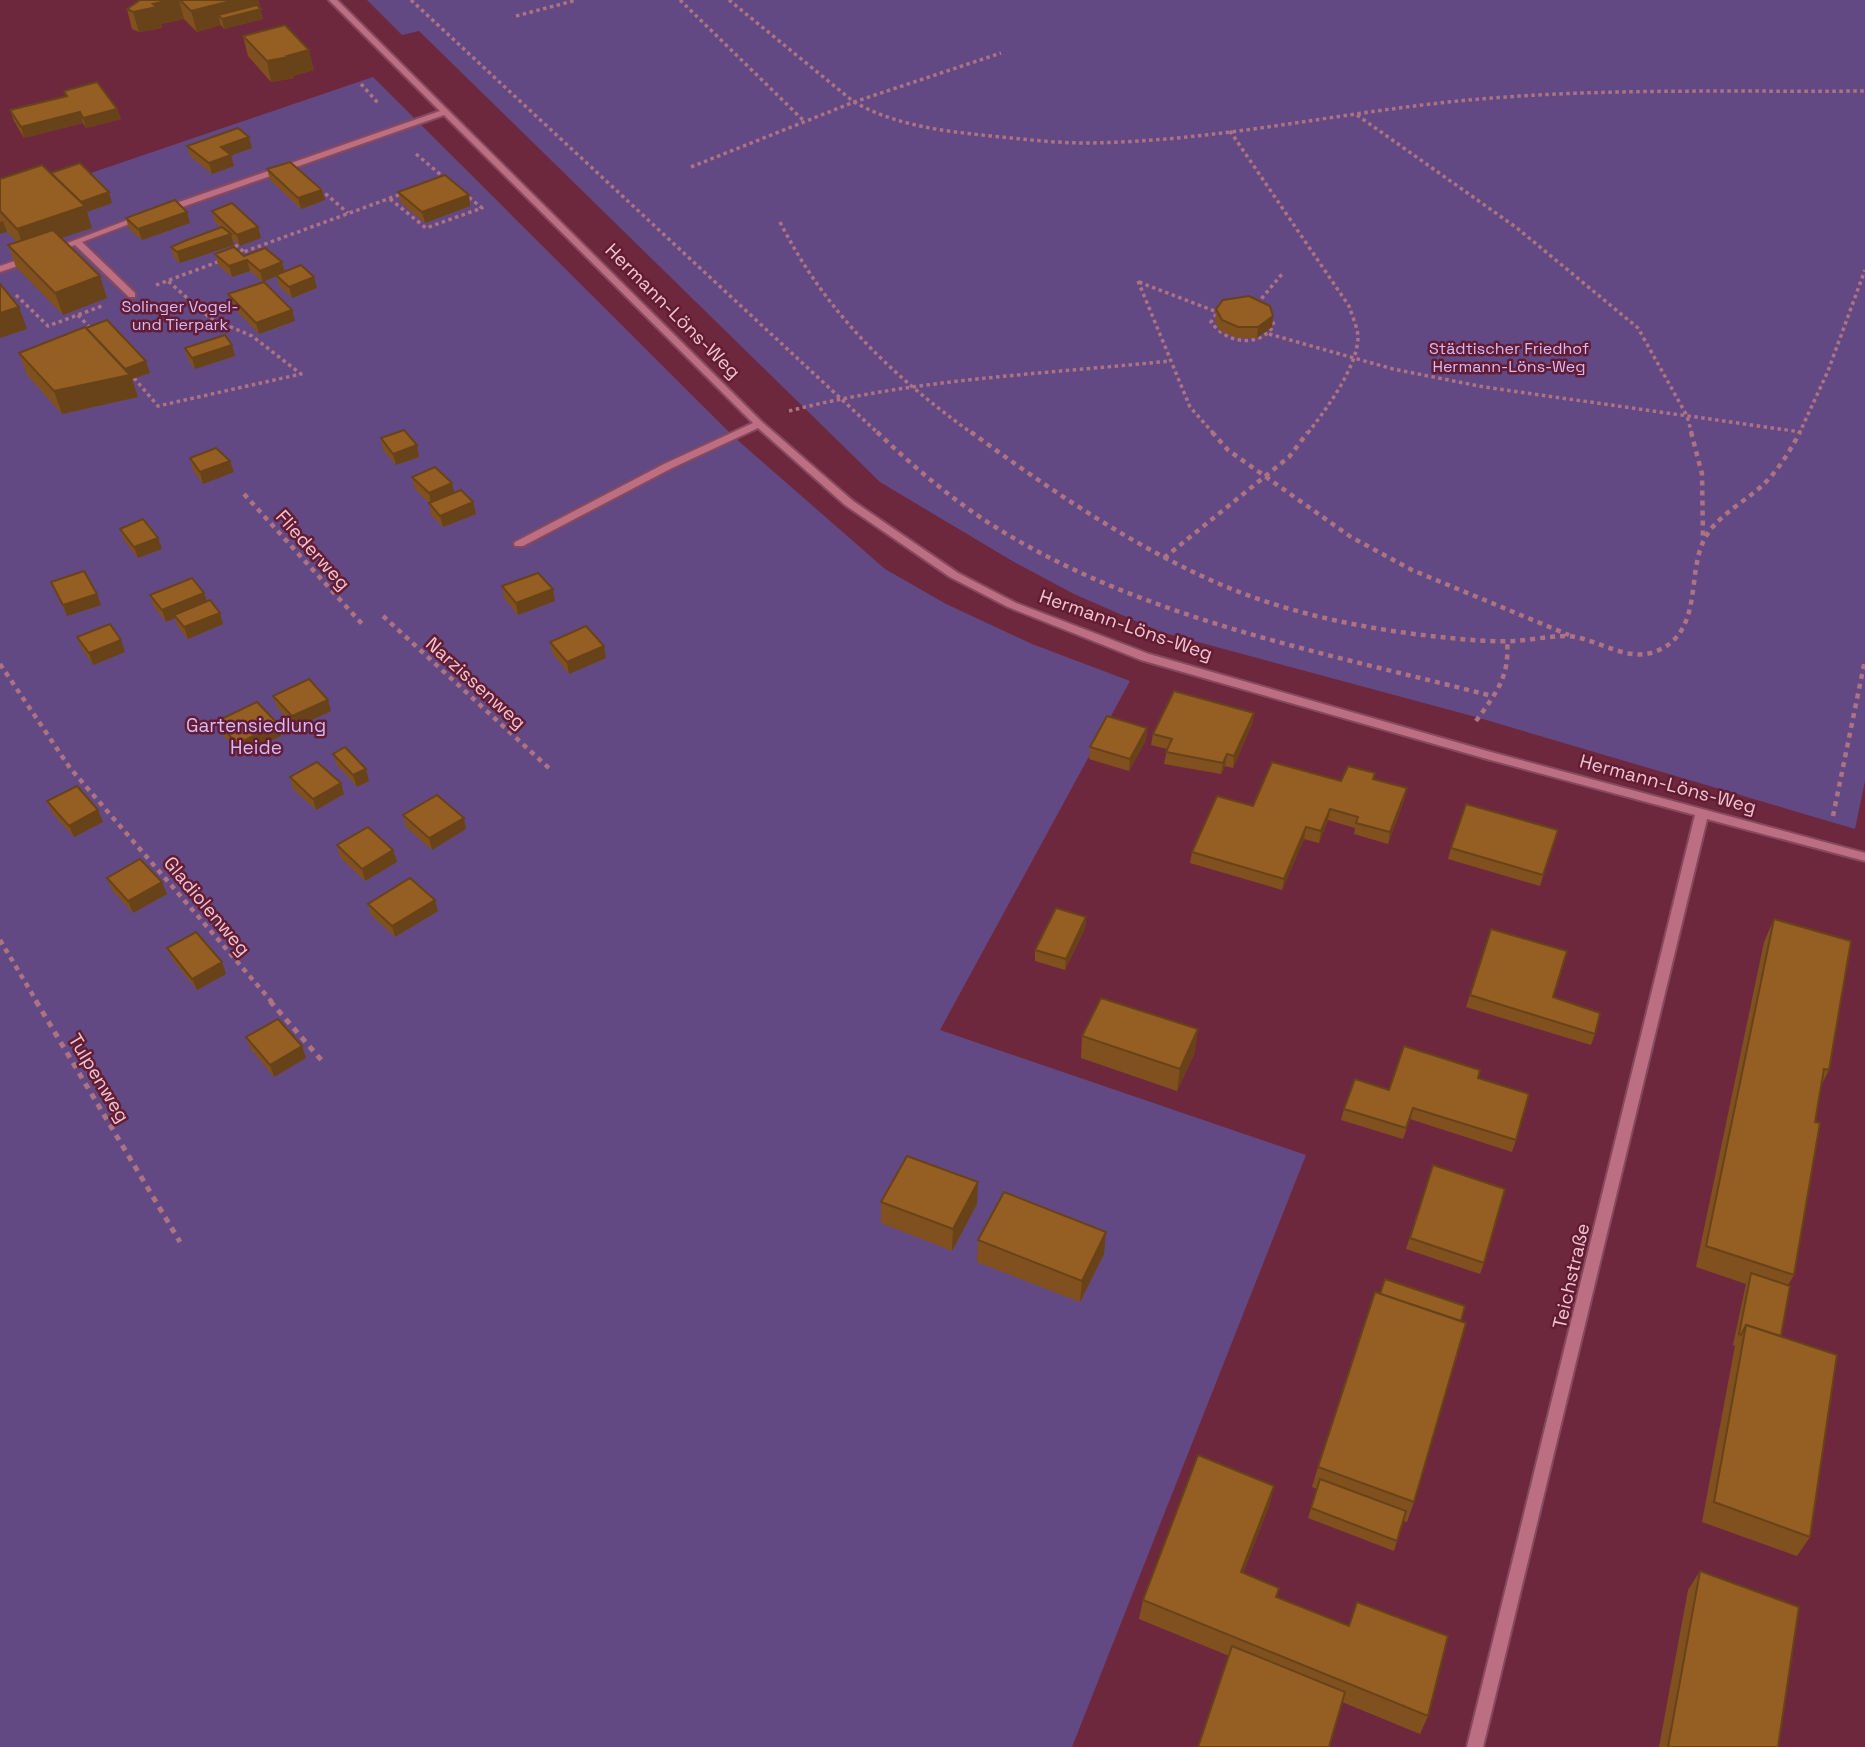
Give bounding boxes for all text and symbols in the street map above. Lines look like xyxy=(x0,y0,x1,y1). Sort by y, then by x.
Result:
street label: Hermann-Löns-Weg xyxy=(600,238,746,384)
park label: Solinger Vogel- und Tierpark xyxy=(121,296,239,335)
park label: Städtischer Friedhof Hermann-Löns-Weg xyxy=(1429,338,1589,377)
street label: Fliederweg xyxy=(270,504,356,596)
street label: Hermann-Löns-Weg xyxy=(1036,584,1216,666)
street label: Narzissenweg xyxy=(421,631,531,735)
park label: Gartensiedlung Heide xyxy=(186,713,326,760)
street label: Hermann-Löns-Weg xyxy=(1577,748,1759,820)
street label: Gladiolenweg xyxy=(158,851,256,961)
street label: Tulpenweg xyxy=(63,1029,135,1127)
street label: Teichstraße xyxy=(1547,1221,1595,1331)

